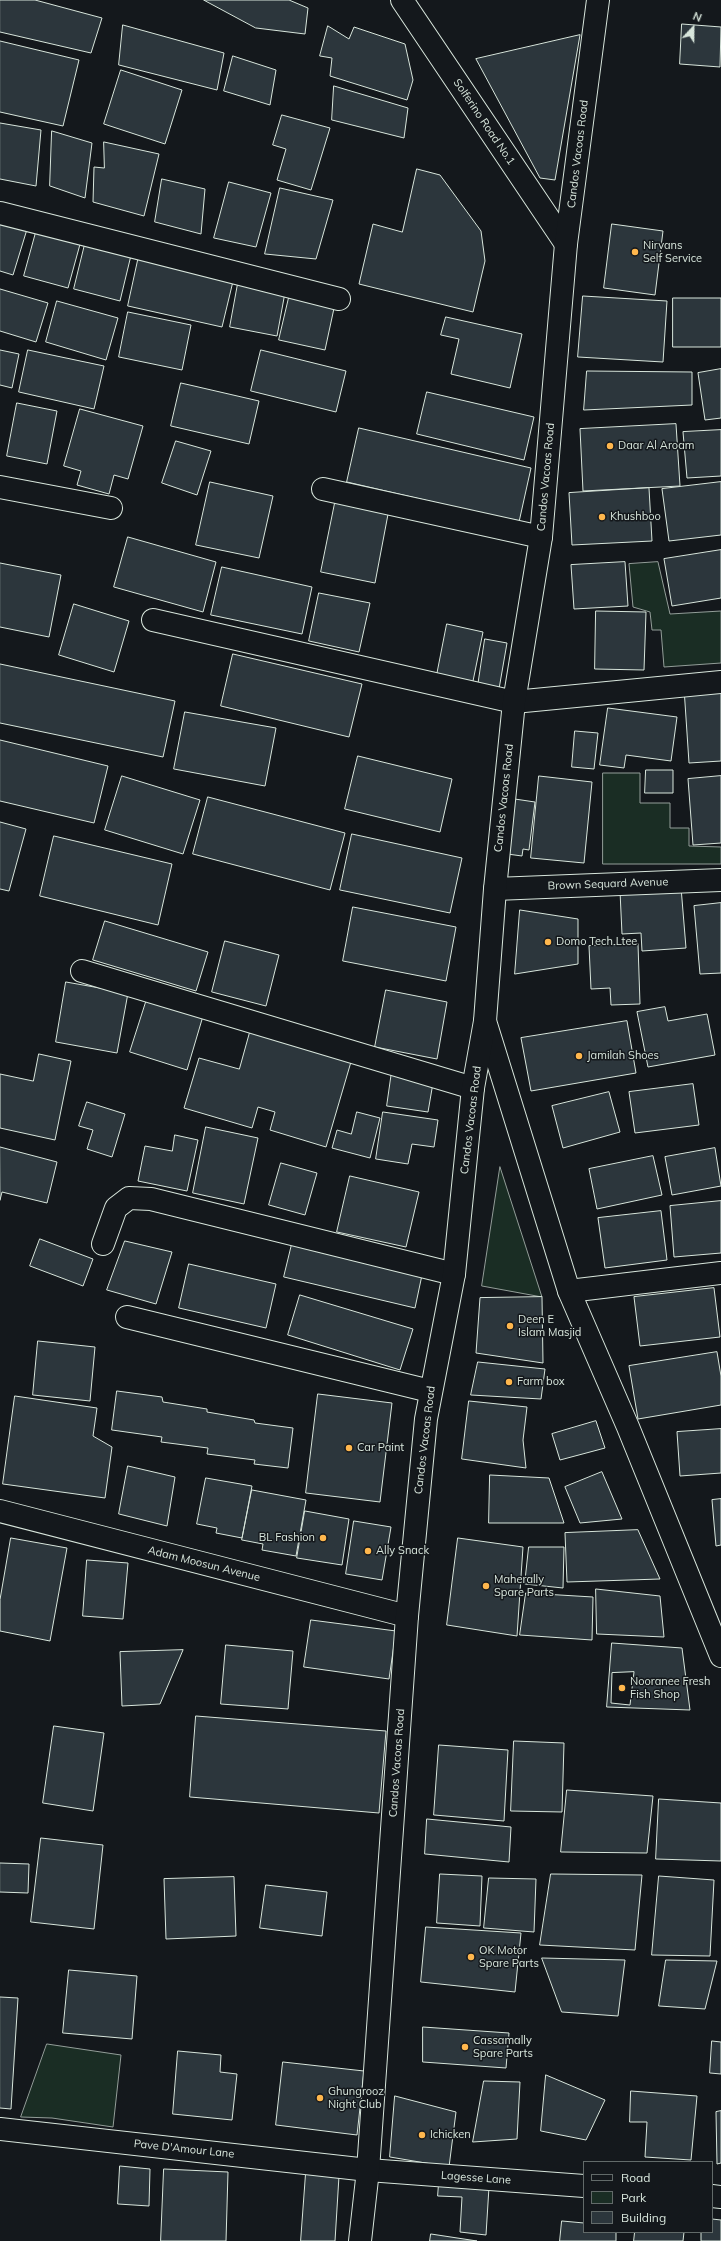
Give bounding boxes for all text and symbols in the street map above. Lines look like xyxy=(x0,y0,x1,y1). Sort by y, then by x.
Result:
north arrow xyxy=(673,8,713,48)
text: N xyxy=(691,9,704,25)
street label: Solferino Road No.1 xyxy=(450,77,518,167)
street label: Candos Vacoas Road xyxy=(565,99,591,209)
place label: Nirvans Self Service xyxy=(643,239,702,265)
marker: Nirvans Self Service xyxy=(630,247,640,257)
street label: Candos Vacoas Road xyxy=(535,422,557,532)
place label: Daar Al Aroam xyxy=(618,439,694,453)
marker: Daar Al Aroam xyxy=(605,441,615,451)
place label: Khushboo xyxy=(610,510,661,524)
marker: Khushboo xyxy=(597,512,607,522)
street label: Candos Vacoas Road xyxy=(492,743,516,853)
street label: Brown Sequard Avenue xyxy=(548,875,668,893)
place label: Domo Tech Ltee xyxy=(556,935,637,949)
marker: Domo Tech Ltee xyxy=(543,937,553,947)
place label: Jamilah Shoes xyxy=(587,1049,659,1063)
marker: Jamilah Shoes xyxy=(574,1051,584,1061)
street label: Candos Vacoas Road xyxy=(458,1065,484,1175)
place label: Deen E Islam Masjid xyxy=(518,1313,581,1339)
marker: Deen E Islam Masjid xyxy=(505,1321,515,1331)
place label: Farm box xyxy=(517,1375,565,1389)
marker: Farm box xyxy=(504,1377,514,1387)
street label: Candos Vacoas Road xyxy=(412,1385,438,1495)
place label: Car Paint xyxy=(357,1441,404,1455)
marker: Car Paint xyxy=(344,1443,354,1453)
place label: BL Fashion xyxy=(259,1531,315,1545)
marker: BL Fashion xyxy=(318,1533,328,1543)
street label: Adam Moosun Avenue xyxy=(147,1544,261,1584)
place label: Ally Snack xyxy=(376,1544,429,1558)
marker: Ally Snack xyxy=(363,1546,373,1556)
place label: Maherally Spare Parts xyxy=(494,1573,554,1599)
marker: Maherally Spare Parts xyxy=(481,1581,491,1591)
place label: Nooranee Fresh Fish Shop xyxy=(630,1675,710,1701)
marker: Nooranee Fresh Fish Shop xyxy=(617,1683,627,1693)
street label: Candos Vacoas Road xyxy=(387,1708,407,1818)
place label: OK Motor Spare Parts xyxy=(479,1944,539,1970)
marker: OK Motor Spare Parts xyxy=(466,1952,476,1962)
place label: Cassamally Spare Parts xyxy=(473,2034,533,2060)
marker: Cassamally Spare Parts xyxy=(460,2042,470,2052)
place label: Ghungrooz Night Club xyxy=(328,2085,384,2111)
marker: Ghungrooz Night Club xyxy=(315,2093,325,2103)
place label: Ichicken xyxy=(430,2128,471,2142)
marker: Ichicken xyxy=(417,2130,427,2140)
street label: Pave D'Amour Lane xyxy=(133,2137,235,2161)
legend xyxy=(583,2161,713,2233)
street label: Lagesse Lane xyxy=(441,2169,511,2187)
text: Road xyxy=(621,2170,650,2185)
text: Park xyxy=(621,2190,646,2205)
text: Building xyxy=(621,2210,666,2225)

